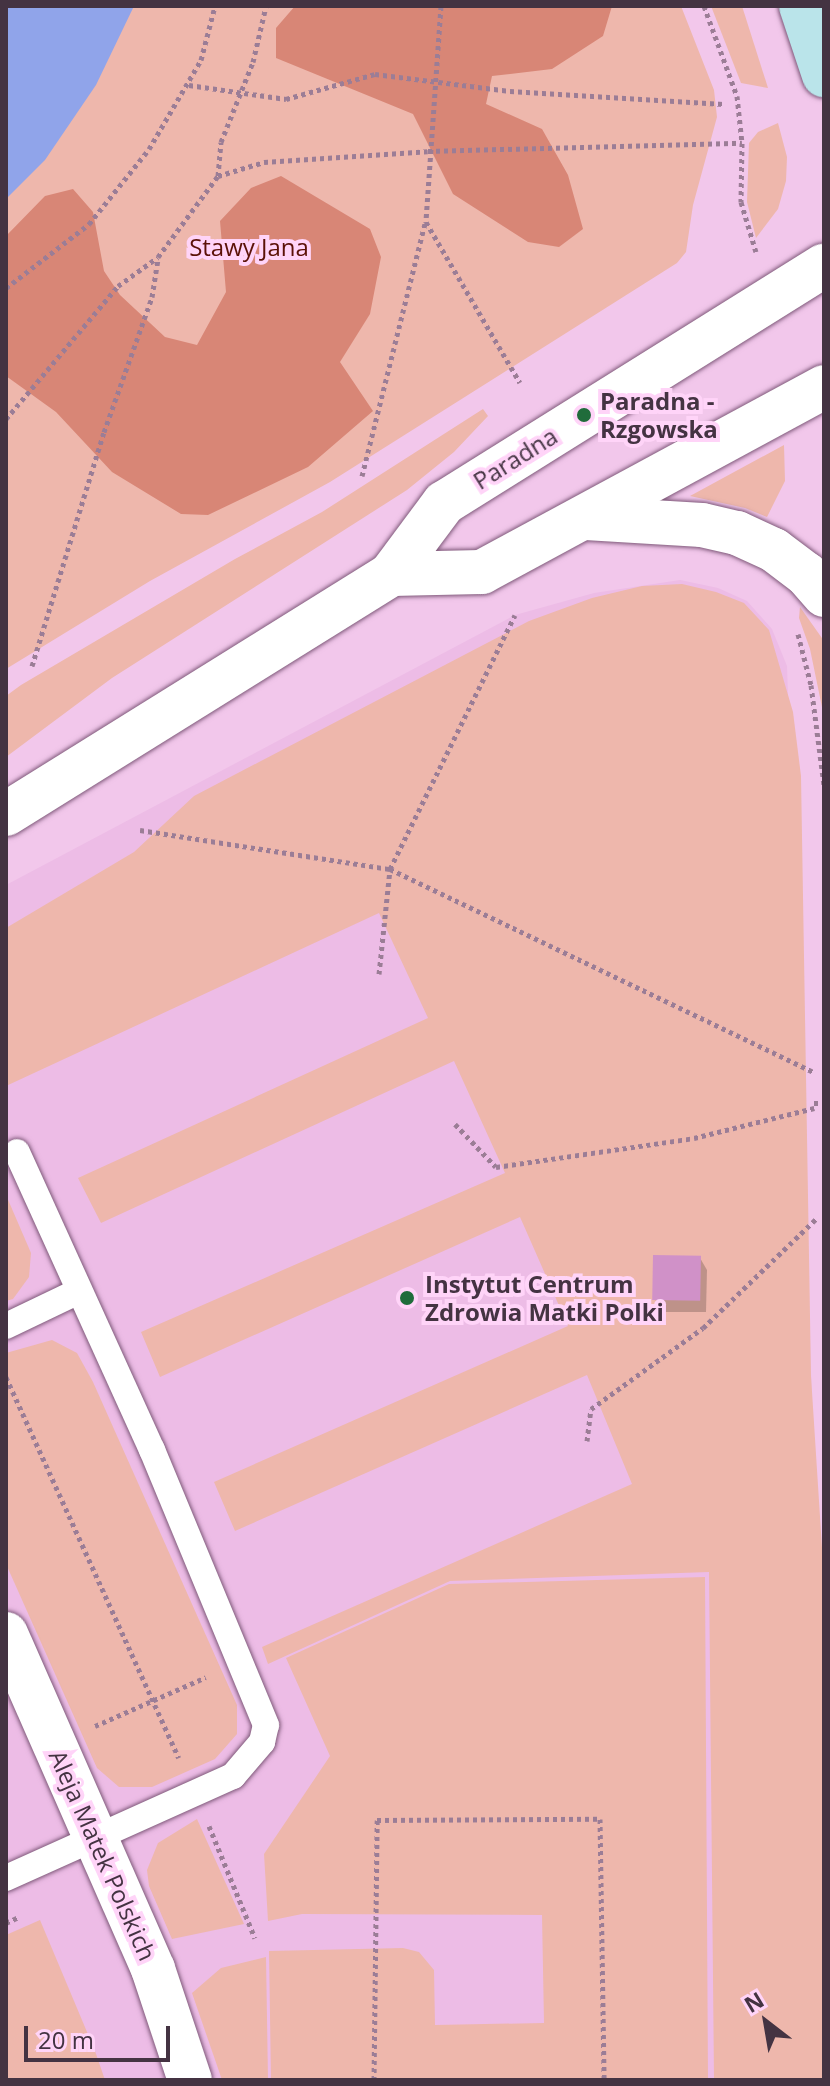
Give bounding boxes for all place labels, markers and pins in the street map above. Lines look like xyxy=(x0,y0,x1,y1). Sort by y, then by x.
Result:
place label: Paradna - Rzgowska xyxy=(600,387,718,443)
marker: Paradna - Rzgowska xyxy=(575,406,593,424)
place label: Instytut Centrum Zdrowia Matki Polki xyxy=(425,1270,664,1326)
marker: Instytut Centrum Zdrowia Matki Polki xyxy=(396,1287,418,1309)

